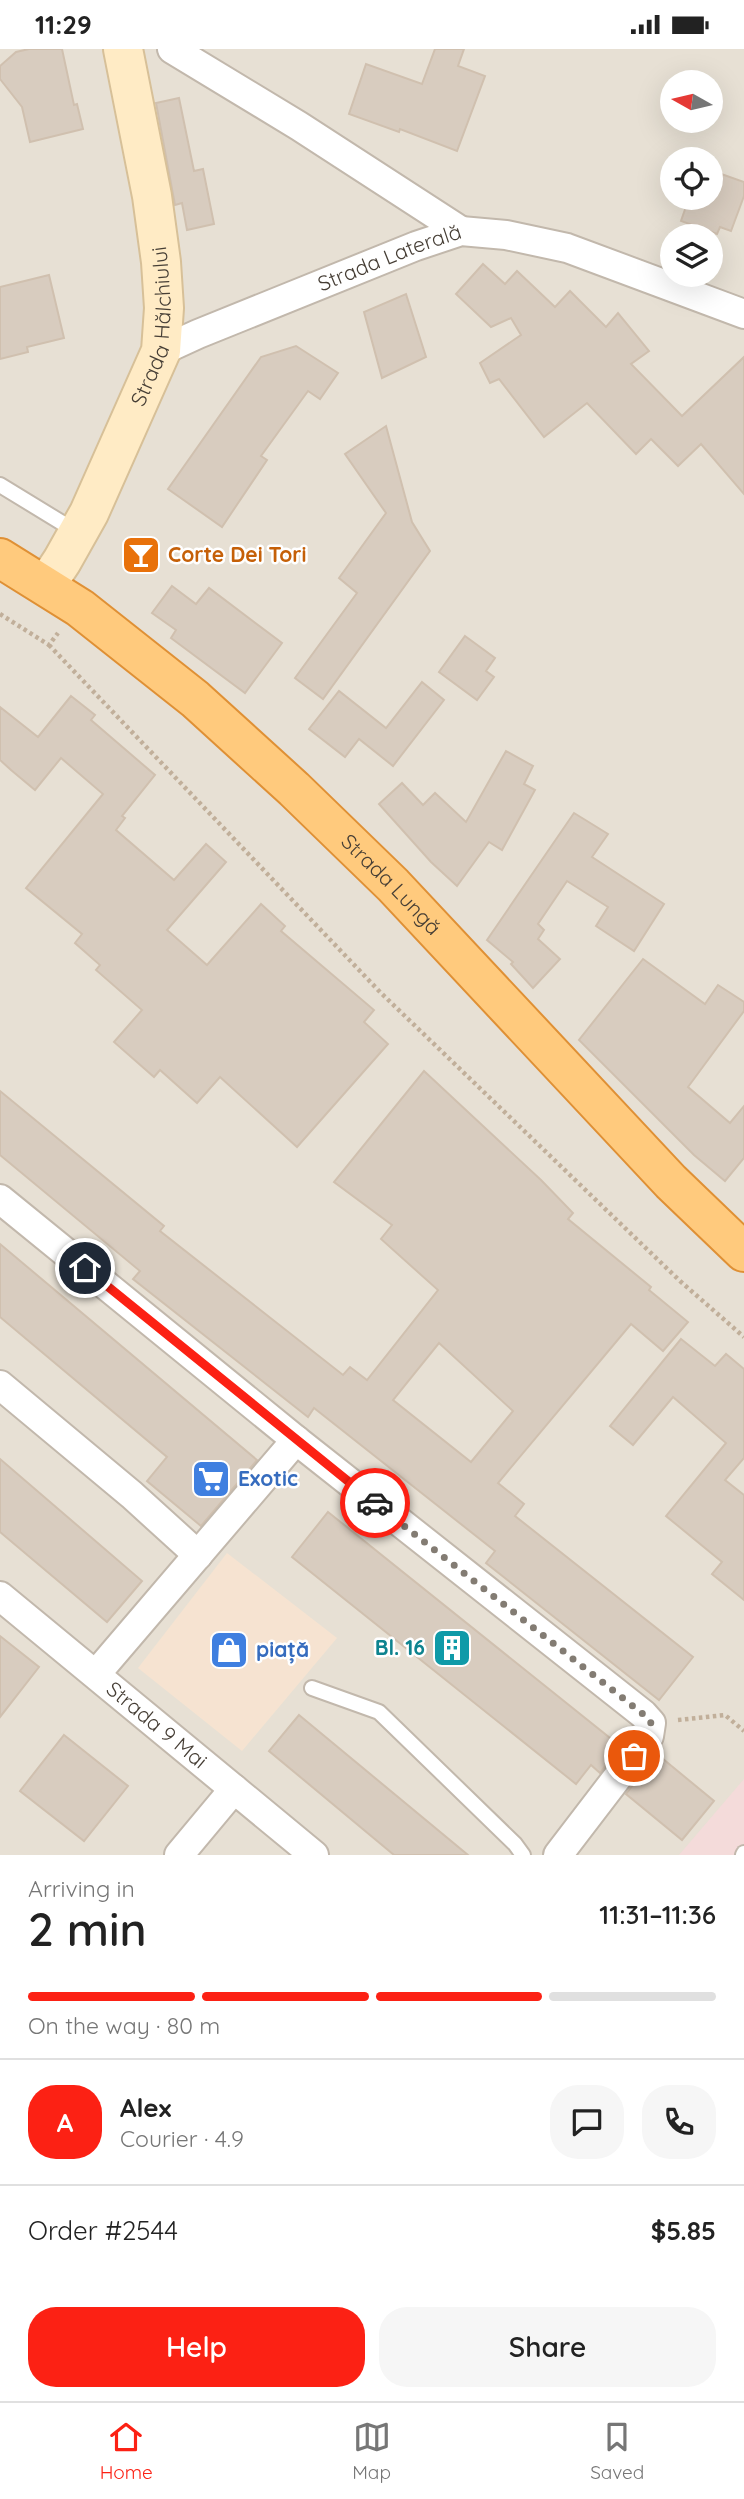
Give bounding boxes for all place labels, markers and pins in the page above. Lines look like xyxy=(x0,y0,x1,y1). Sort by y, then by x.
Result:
bar icon: Corte Dei Tori xyxy=(120,534,162,576)
place label: Corte Dei Tori xyxy=(168,541,306,567)
pin xyxy=(55,1238,115,1298)
supermarket icon: Exotic xyxy=(190,1458,232,1500)
place label: Exotic xyxy=(238,1465,298,1491)
building icon: Bl. 16 xyxy=(431,1627,473,1669)
shop icon: piață xyxy=(208,1629,250,1671)
place label: Bl. 16 xyxy=(375,1634,425,1660)
place label: piață xyxy=(256,1636,309,1664)
pin xyxy=(604,1726,664,1786)

